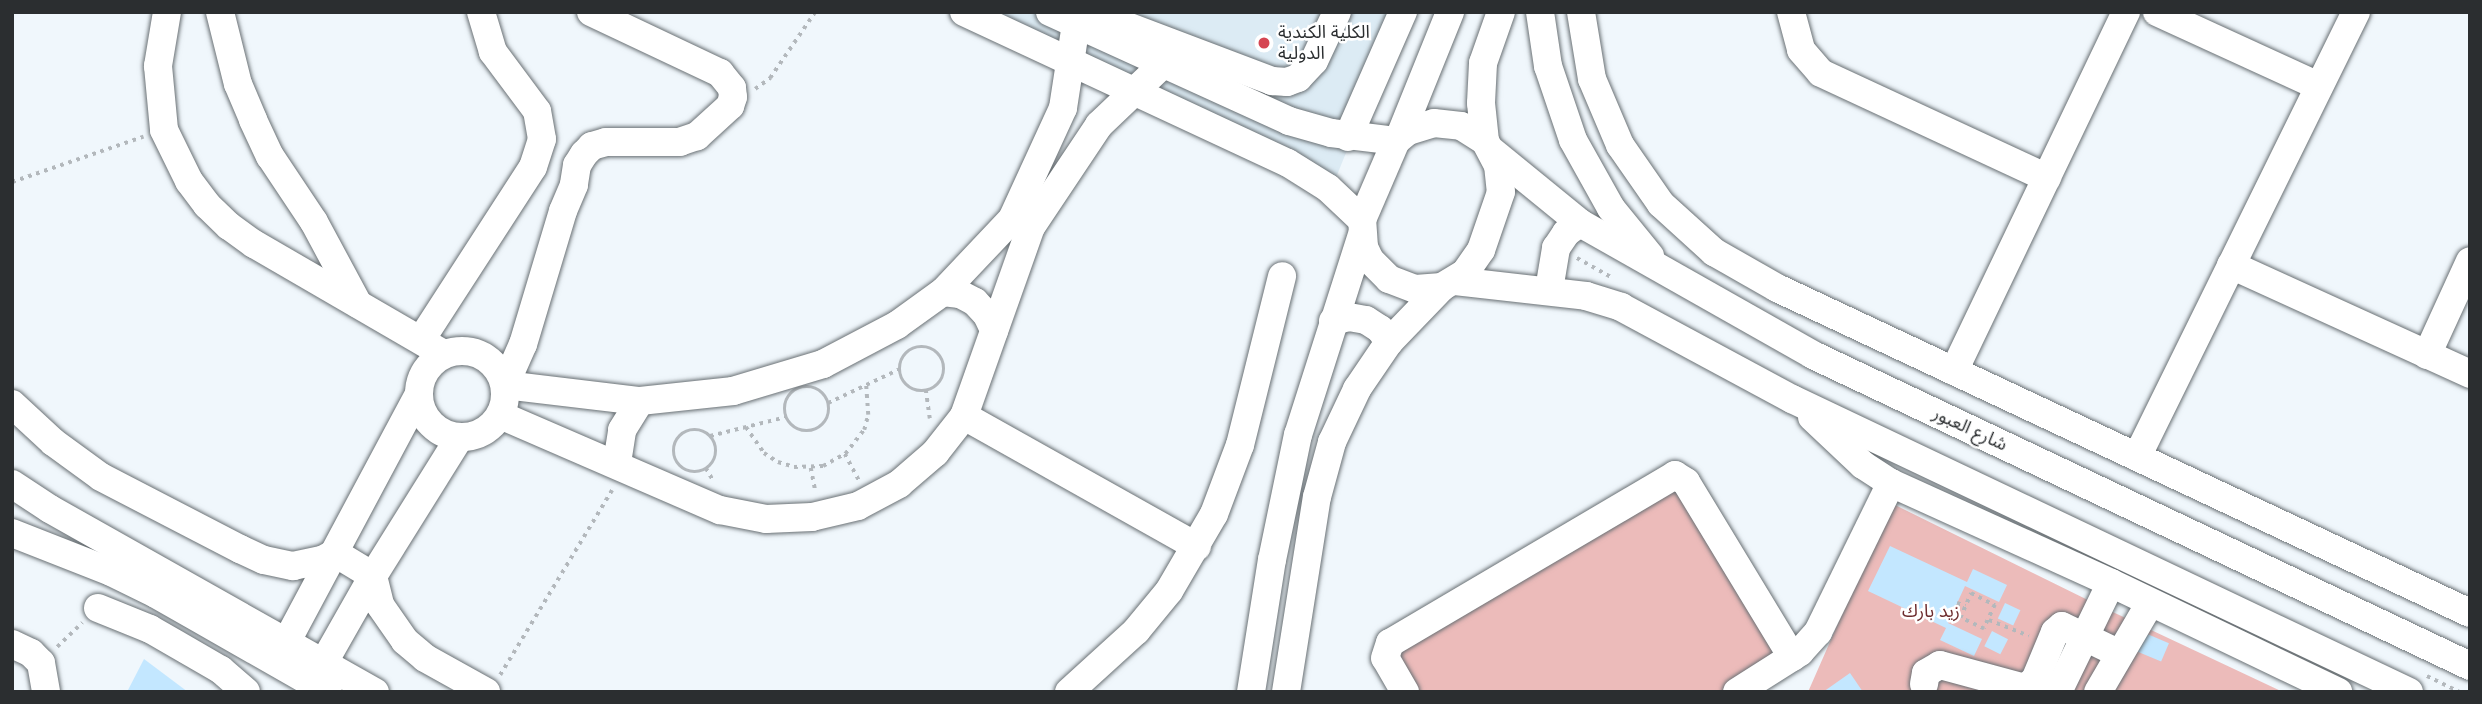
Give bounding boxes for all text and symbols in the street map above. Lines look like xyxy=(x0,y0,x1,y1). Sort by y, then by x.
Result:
place label: الكلية الكندية الدولية xyxy=(1278,22,1370,64)
marker: الكلية الكندية الدولية xyxy=(1256,35,1272,51)
street label: شارع العبور xyxy=(1929,402,2011,456)
park label: زيد بارك xyxy=(1902,600,1960,622)

